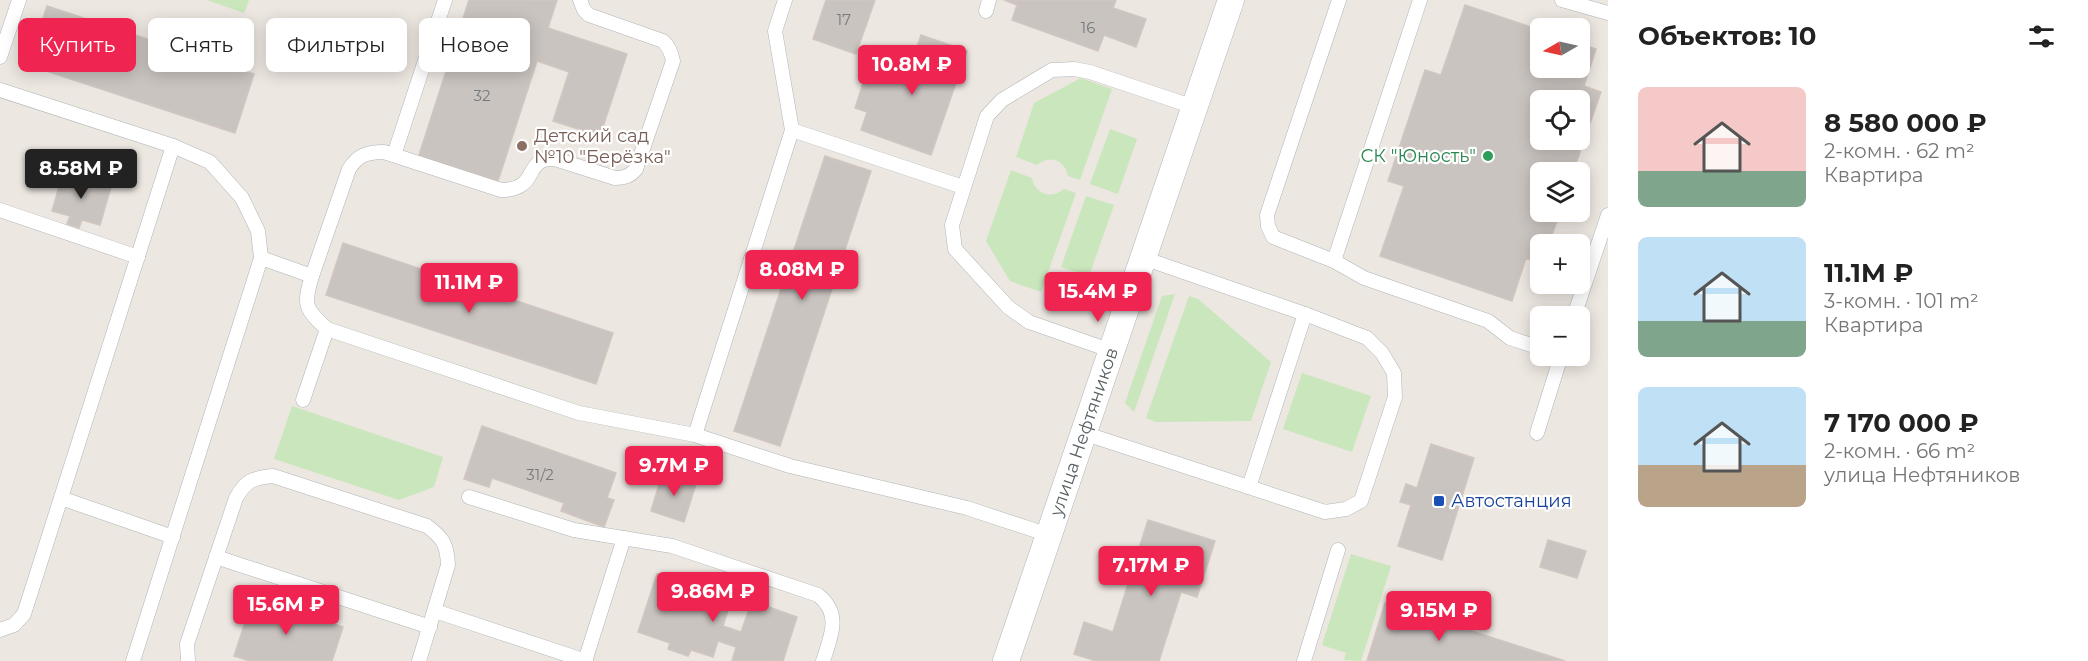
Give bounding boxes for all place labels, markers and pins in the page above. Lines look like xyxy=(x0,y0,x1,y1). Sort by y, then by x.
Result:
pin: 10.8M ₽ xyxy=(857,45,967,96)
place label: Детский сад №10 "Берёзка" xyxy=(534,125,671,168)
marker: Детский сад №10 "Берёзка" xyxy=(515,139,529,153)
place label: СК "Юность" xyxy=(1360,145,1476,167)
pin: 8.58M ₽ xyxy=(26,149,136,200)
marker: СК "Юность" xyxy=(1481,149,1495,163)
pin: 8.08M ₽ xyxy=(747,250,857,301)
pin: 11.1M ₽ xyxy=(414,263,524,314)
pin: 15.4M ₽ xyxy=(1043,272,1153,323)
pin: 9.7M ₽ xyxy=(625,446,723,497)
place label: Автостанция xyxy=(1451,490,1572,512)
marker: Автостанция xyxy=(1432,494,1446,508)
pin: 7.17M ₽ xyxy=(1096,546,1206,597)
pin: 9.86M ₽ xyxy=(658,572,768,623)
pin: 15.6M ₽ xyxy=(231,585,341,636)
pin: 9.15M ₽ xyxy=(1384,591,1494,642)

